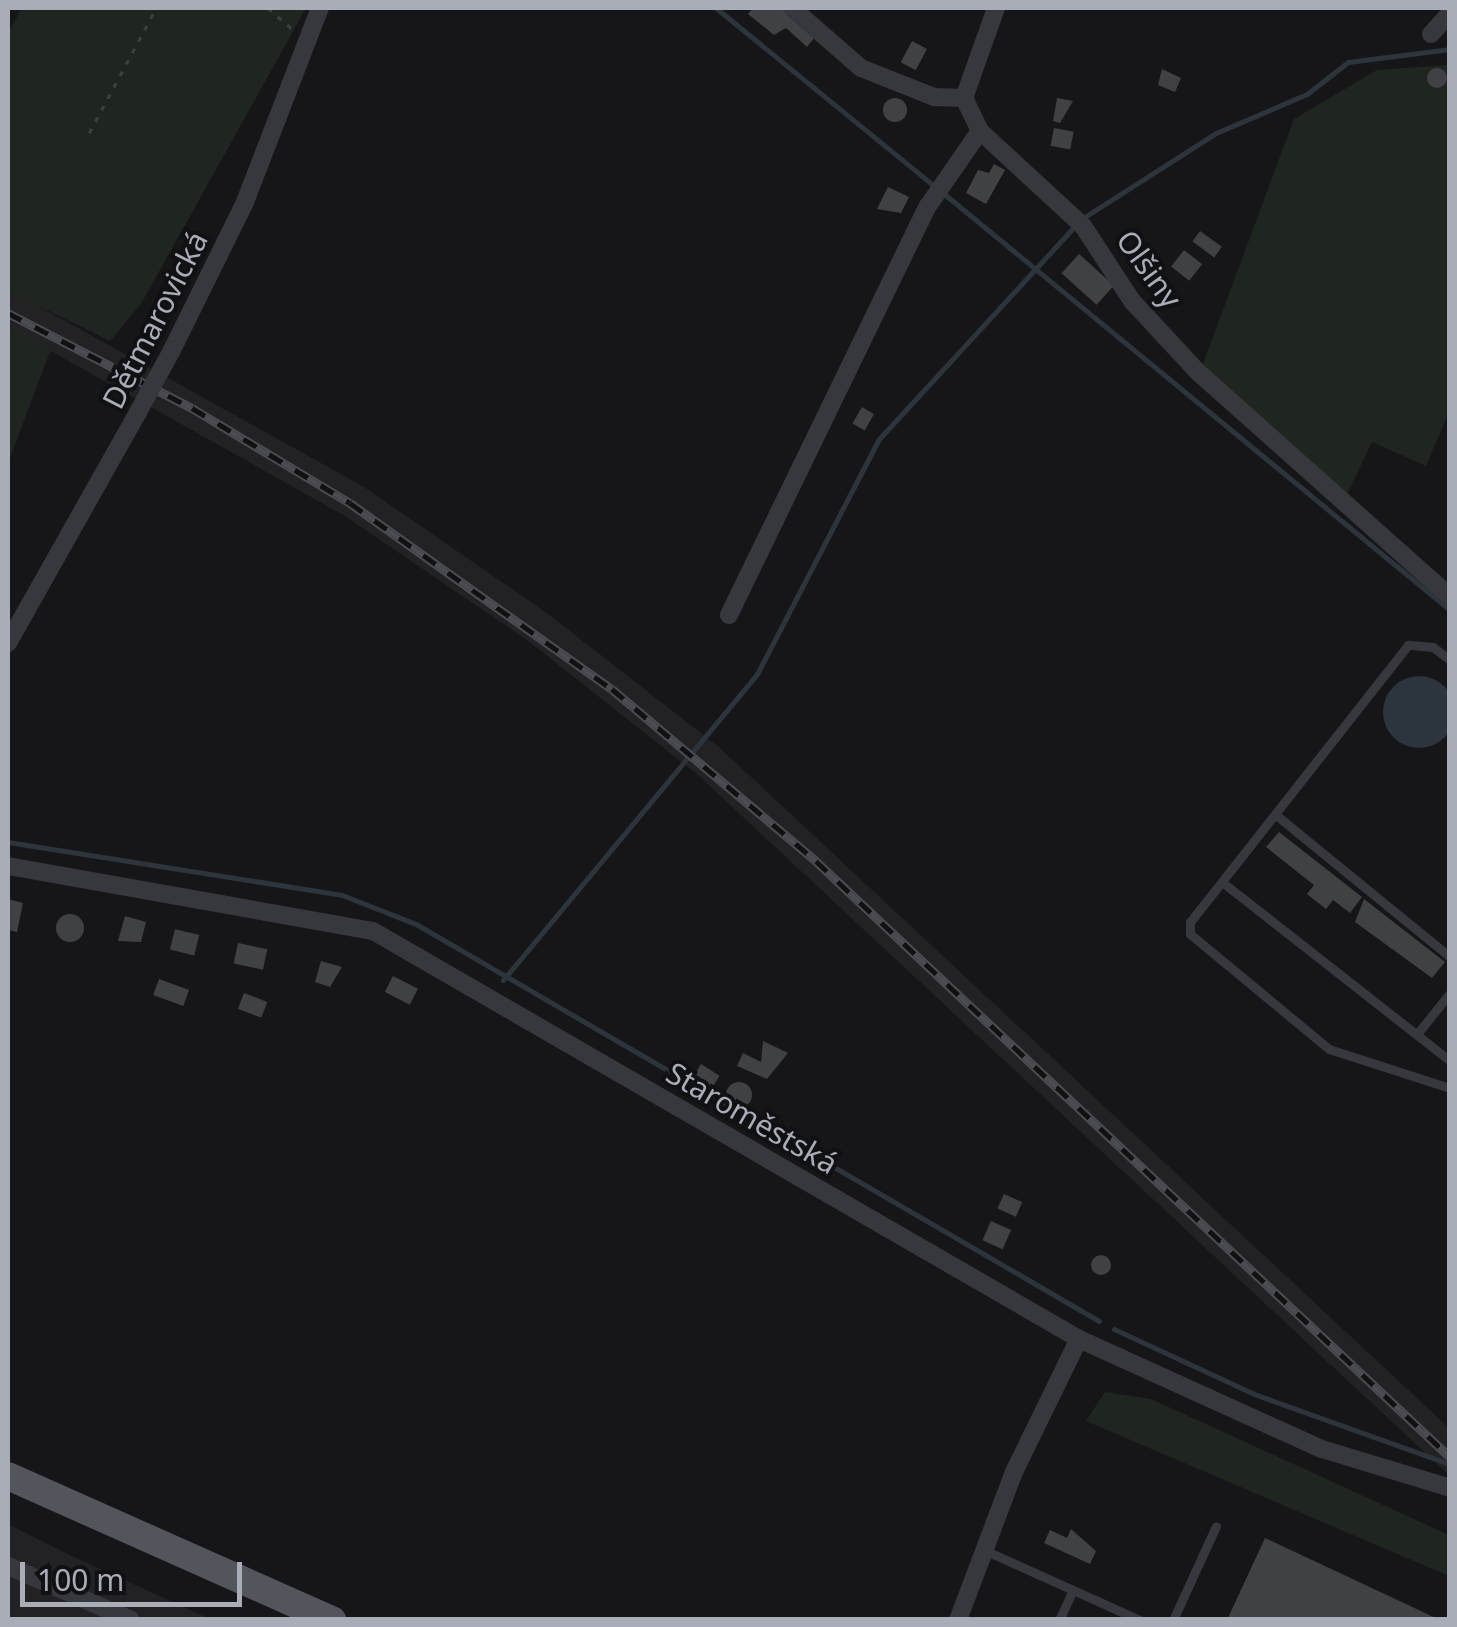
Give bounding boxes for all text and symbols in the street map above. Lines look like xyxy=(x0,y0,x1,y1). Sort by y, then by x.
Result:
street label: Olšiny xyxy=(1109,223,1189,315)
street label: Dětmarovická xyxy=(95,225,215,415)
street label: Staroměstská xyxy=(660,1055,844,1181)
scale bar xyxy=(25,1542,248,1604)
text: 100 m xyxy=(37,1559,124,1600)

